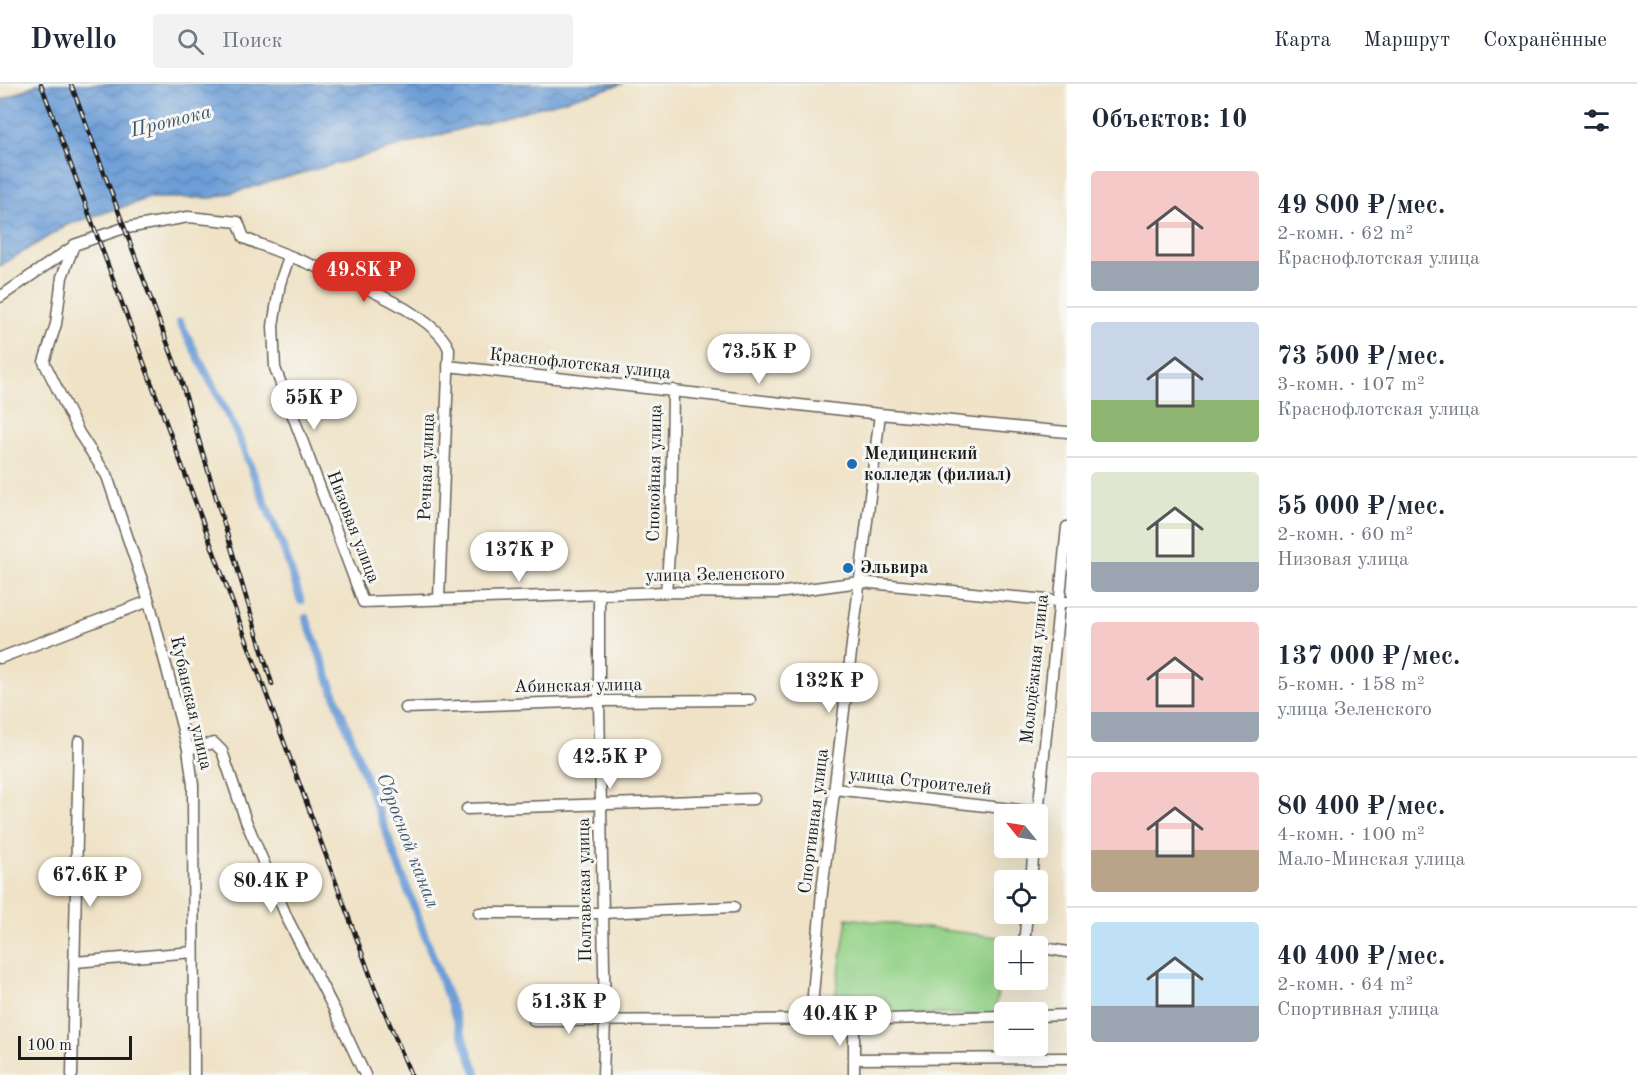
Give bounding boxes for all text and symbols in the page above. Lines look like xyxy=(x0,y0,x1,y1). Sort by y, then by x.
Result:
search box xyxy=(153,14,573,68)
icon: search xyxy=(174,25,207,58)
text: Dwello xyxy=(30,27,117,55)
text: Поиск xyxy=(222,30,282,52)
text: Карта xyxy=(1274,30,1331,51)
text: Маршрут xyxy=(1364,30,1450,51)
text: Сохранённые xyxy=(1483,30,1607,51)
water label: Протока xyxy=(127,102,214,142)
icon: filters xyxy=(1580,104,1613,137)
text: Объектов: 10 xyxy=(1091,107,1247,133)
text: 49 800 ₽/мес. xyxy=(1277,193,1445,219)
icon: home xyxy=(1139,195,1211,267)
text: 2-комн. · 62 m² xyxy=(1277,224,1413,244)
text: Краснофлотская улица xyxy=(1277,249,1480,269)
pin: 49.8K ₽ xyxy=(309,252,419,303)
text: 49.8K ₽ xyxy=(326,261,402,281)
pin: 73.5K ₽ xyxy=(704,334,814,385)
text: 73.5K ₽ xyxy=(721,343,797,363)
text: 73 500 ₽/мес. xyxy=(1277,344,1445,370)
street label: Краснофлотская улица xyxy=(488,346,672,384)
icon: home xyxy=(1139,346,1211,418)
text: 3-комн. · 107 m² xyxy=(1277,375,1425,395)
pin: 55K ₽ xyxy=(272,380,356,431)
text: 55K ₽ xyxy=(285,389,343,409)
text: Краснофлотская улица xyxy=(1277,400,1480,420)
street label: Спокойная улица xyxy=(645,404,665,542)
street label: Речная улица xyxy=(416,413,438,521)
place label: Медицинский колледж (филиал) xyxy=(864,445,1011,485)
marker: Медицинский колледж (филиал) xyxy=(845,457,859,471)
street label: Низовая улица xyxy=(323,468,383,586)
text: 55 000 ₽/мес. xyxy=(1277,494,1445,520)
icon: home xyxy=(1139,496,1211,568)
text: 2-комн. · 60 m² xyxy=(1277,525,1413,545)
pin: 137K ₽ xyxy=(470,532,568,583)
text: 137K ₽ xyxy=(484,541,554,561)
text: Низовая улица xyxy=(1277,550,1409,570)
place label: Эльвира xyxy=(860,559,928,577)
marker: Эльвира xyxy=(841,561,855,575)
street label: улица Зеленского xyxy=(645,565,785,585)
street label: Молодёжная улица xyxy=(1018,593,1052,745)
street label: Кубанская улица xyxy=(167,634,215,772)
text: 137 000 ₽/мес. xyxy=(1277,644,1460,670)
icon: home xyxy=(1139,646,1211,718)
pin: 132K ₽ xyxy=(780,663,878,714)
text: 132K ₽ xyxy=(794,672,864,692)
text: 5-комн. · 158 m² xyxy=(1277,675,1425,695)
street label: Абинская улица xyxy=(514,676,642,696)
text: улица Зеленского xyxy=(1277,700,1432,720)
pin: 42.5K ₽ xyxy=(555,739,665,790)
street label: Спортивная улица xyxy=(796,747,832,895)
text: 42.5K ₽ xyxy=(572,748,648,768)
street label: улица Строителей xyxy=(848,766,992,798)
water label: Сбросной канал xyxy=(372,771,442,911)
text: 80 400 ₽/мес. xyxy=(1277,794,1445,820)
icon: home xyxy=(1139,796,1211,868)
north arrow xyxy=(994,804,1048,858)
map controls xyxy=(994,804,1048,1056)
street label: Полтавская улица xyxy=(575,818,595,962)
text: 4-комн. · 100 m² xyxy=(1277,825,1425,845)
text: Мало-Минская улица xyxy=(1277,850,1465,870)
pin: 67.6K ₽ xyxy=(35,857,145,908)
pin: 80.4K ₽ xyxy=(216,863,326,914)
text: 67.6K ₽ xyxy=(52,866,128,886)
button: locate xyxy=(994,870,1048,924)
text: 80.4K ₽ xyxy=(233,872,309,892)
button: + xyxy=(994,936,1048,990)
text: 40 400 ₽/мес. xyxy=(1277,944,1445,970)
icon: home xyxy=(1139,946,1211,1018)
text: 2-комн. · 64 m² xyxy=(1277,975,1413,995)
pin: 51.3K ₽ xyxy=(514,984,624,1035)
text: 51.3K ₽ xyxy=(531,993,607,1013)
pin: 40.4K ₽ xyxy=(785,996,895,1047)
text: Спортивная улица xyxy=(1277,1000,1439,1020)
button: − xyxy=(994,1002,1048,1056)
text: 40.4K ₽ xyxy=(802,1005,878,1025)
scale bar xyxy=(18,1033,132,1060)
text: 100 m xyxy=(27,1038,72,1054)

